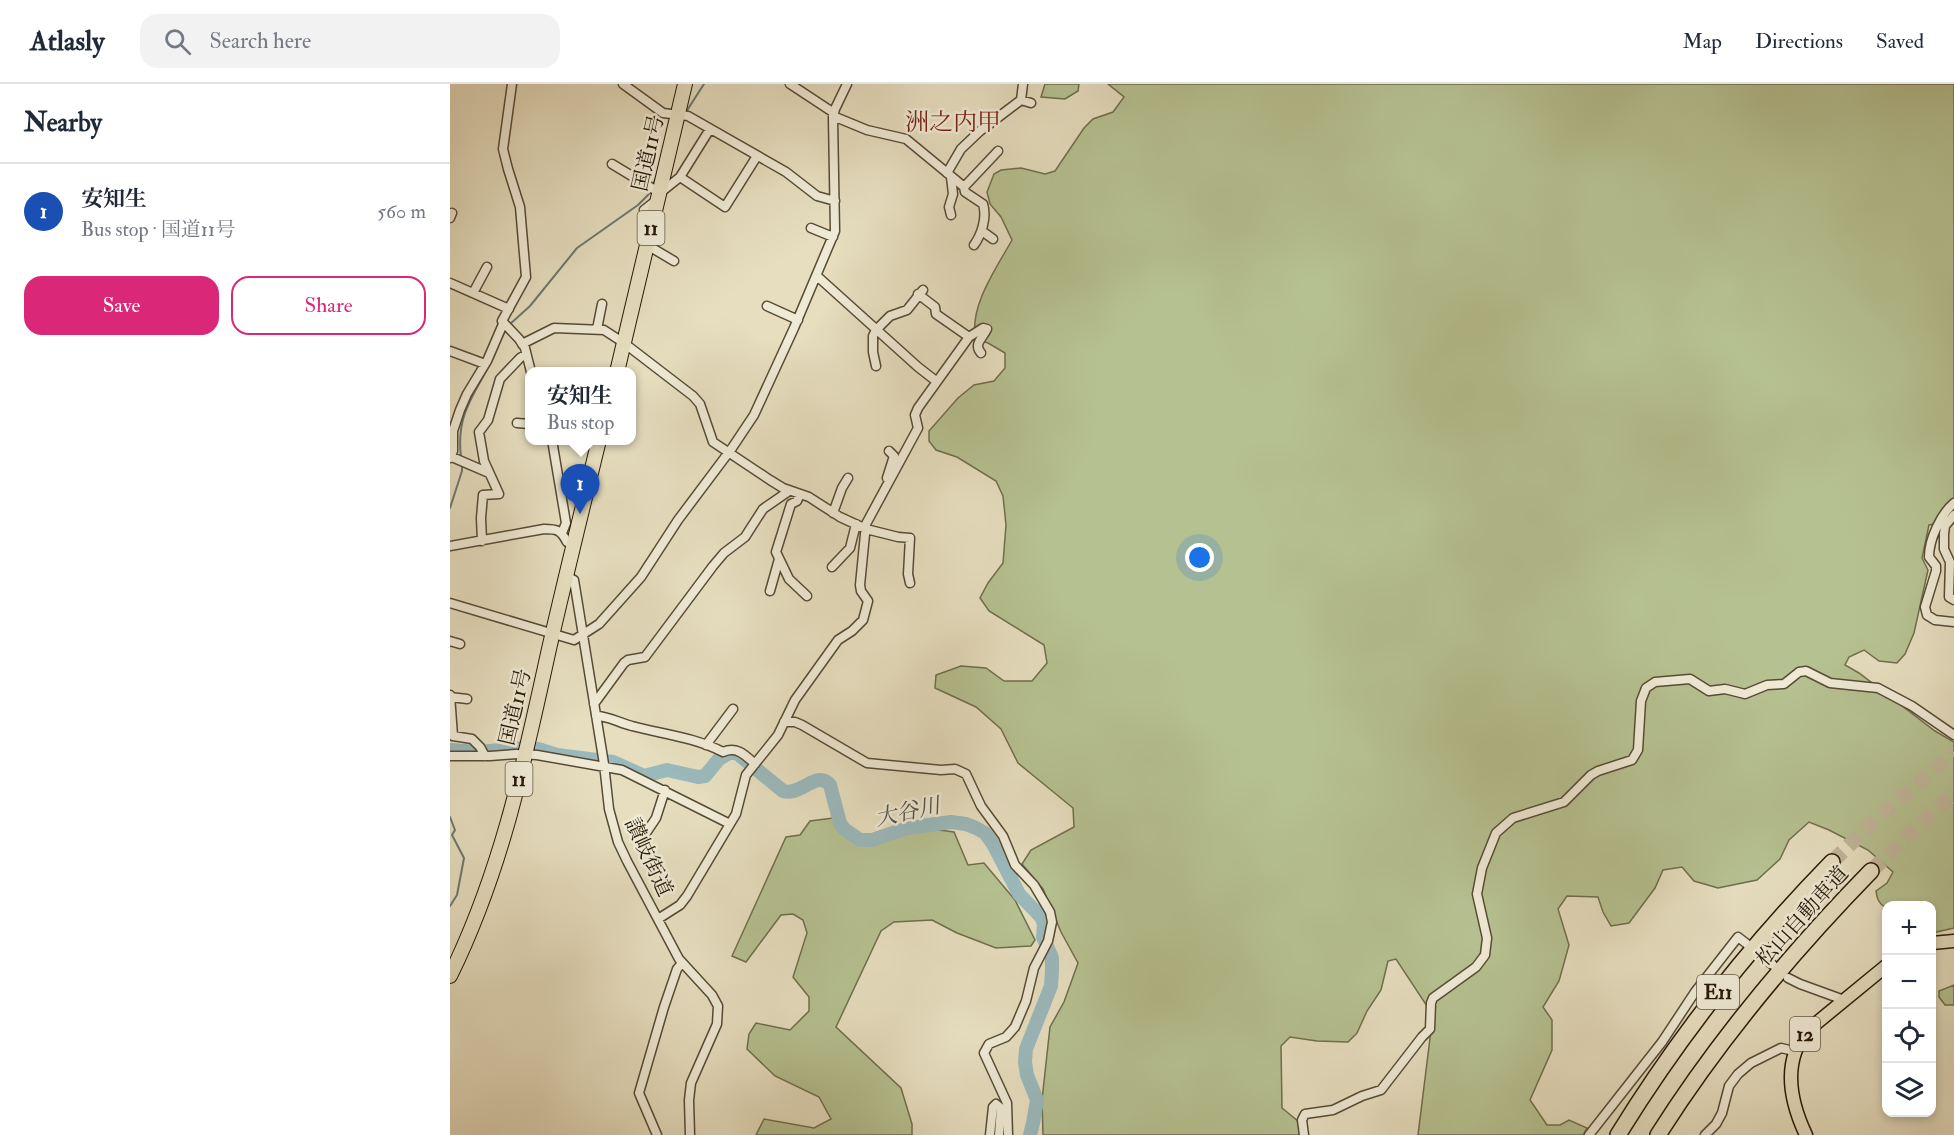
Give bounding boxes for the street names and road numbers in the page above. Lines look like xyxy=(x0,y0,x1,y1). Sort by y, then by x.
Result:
street label: 国道11号 xyxy=(627,112,670,194)
road number: 11 xyxy=(638,211,664,245)
street label: 国道11号 xyxy=(494,666,537,748)
road number: 11 xyxy=(506,762,532,796)
street label: 讃岐街道 xyxy=(619,813,679,901)
street label: 松山自動車道 xyxy=(1750,860,1855,972)
road number: E11 xyxy=(1697,975,1739,1009)
road number: 12 xyxy=(1790,1017,1820,1051)

